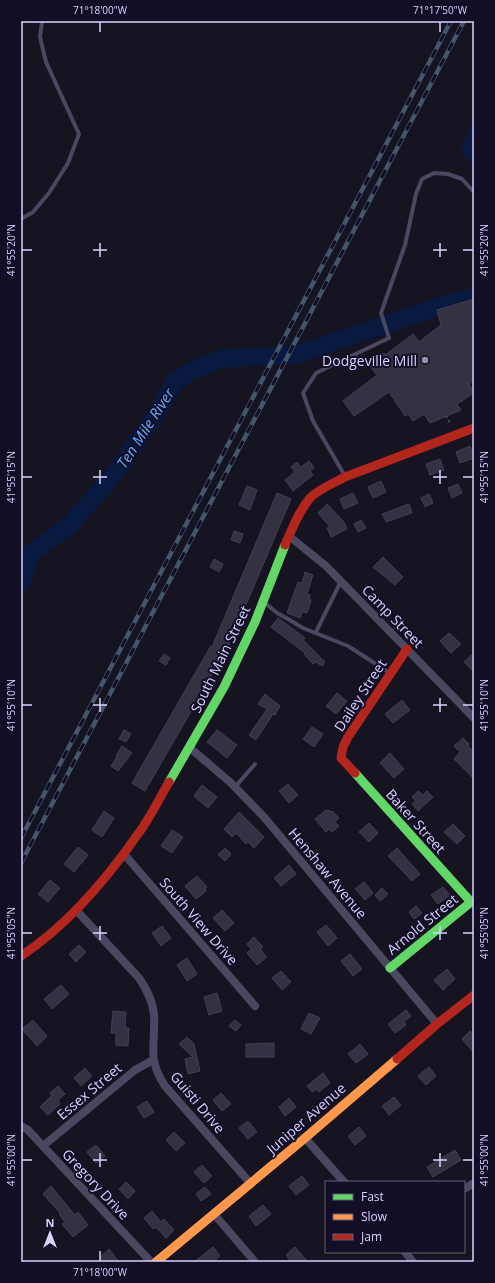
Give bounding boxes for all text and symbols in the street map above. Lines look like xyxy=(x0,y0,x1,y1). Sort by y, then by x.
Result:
text: 71°18'00"W xyxy=(73,3,128,17)
text: 71°17'50"W xyxy=(413,3,468,17)
text: 41°55'20"N xyxy=(4,224,18,276)
text: 41°55'20"N xyxy=(477,224,491,276)
place label: Dodgeville Mill xyxy=(322,351,417,370)
marker: Dodgeville Mill xyxy=(420,355,430,365)
water label: Ten Mile River xyxy=(112,383,179,472)
text: 41°55'15"N xyxy=(4,451,18,503)
text: 41°55'15"N xyxy=(477,451,491,503)
street label: Camp Street xyxy=(358,580,428,652)
street label: South Main Street xyxy=(186,602,254,716)
street label: Dailey Street xyxy=(330,655,390,735)
text: 41°55'10"N xyxy=(4,679,18,731)
text: 41°55'10"N xyxy=(477,679,491,731)
street label: Baker Street xyxy=(382,785,450,857)
street label: Henshaw Avenue xyxy=(284,824,372,923)
street label: South View Drive xyxy=(156,873,242,969)
street label: Arnold Street xyxy=(382,889,462,959)
text: 41°55'05"N xyxy=(4,907,18,959)
text: 41°55'05"N xyxy=(477,907,491,959)
street label: Essex Street xyxy=(53,1058,125,1124)
street label: Guisti Drive xyxy=(166,1067,230,1137)
street label: Juniper Avenue xyxy=(261,1078,350,1159)
text: 41°55'00"N xyxy=(4,1134,18,1186)
text: 41°55'00"N xyxy=(477,1134,491,1186)
street label: Gregory Drive xyxy=(58,1144,134,1224)
legend xyxy=(325,1181,465,1253)
text: Fast xyxy=(361,1188,384,1205)
text: Slow xyxy=(361,1208,388,1225)
north arrow xyxy=(30,1213,70,1253)
text: N xyxy=(46,1215,54,1230)
text: Jam xyxy=(360,1228,382,1245)
text: 71°18'00"W xyxy=(73,1265,128,1279)

